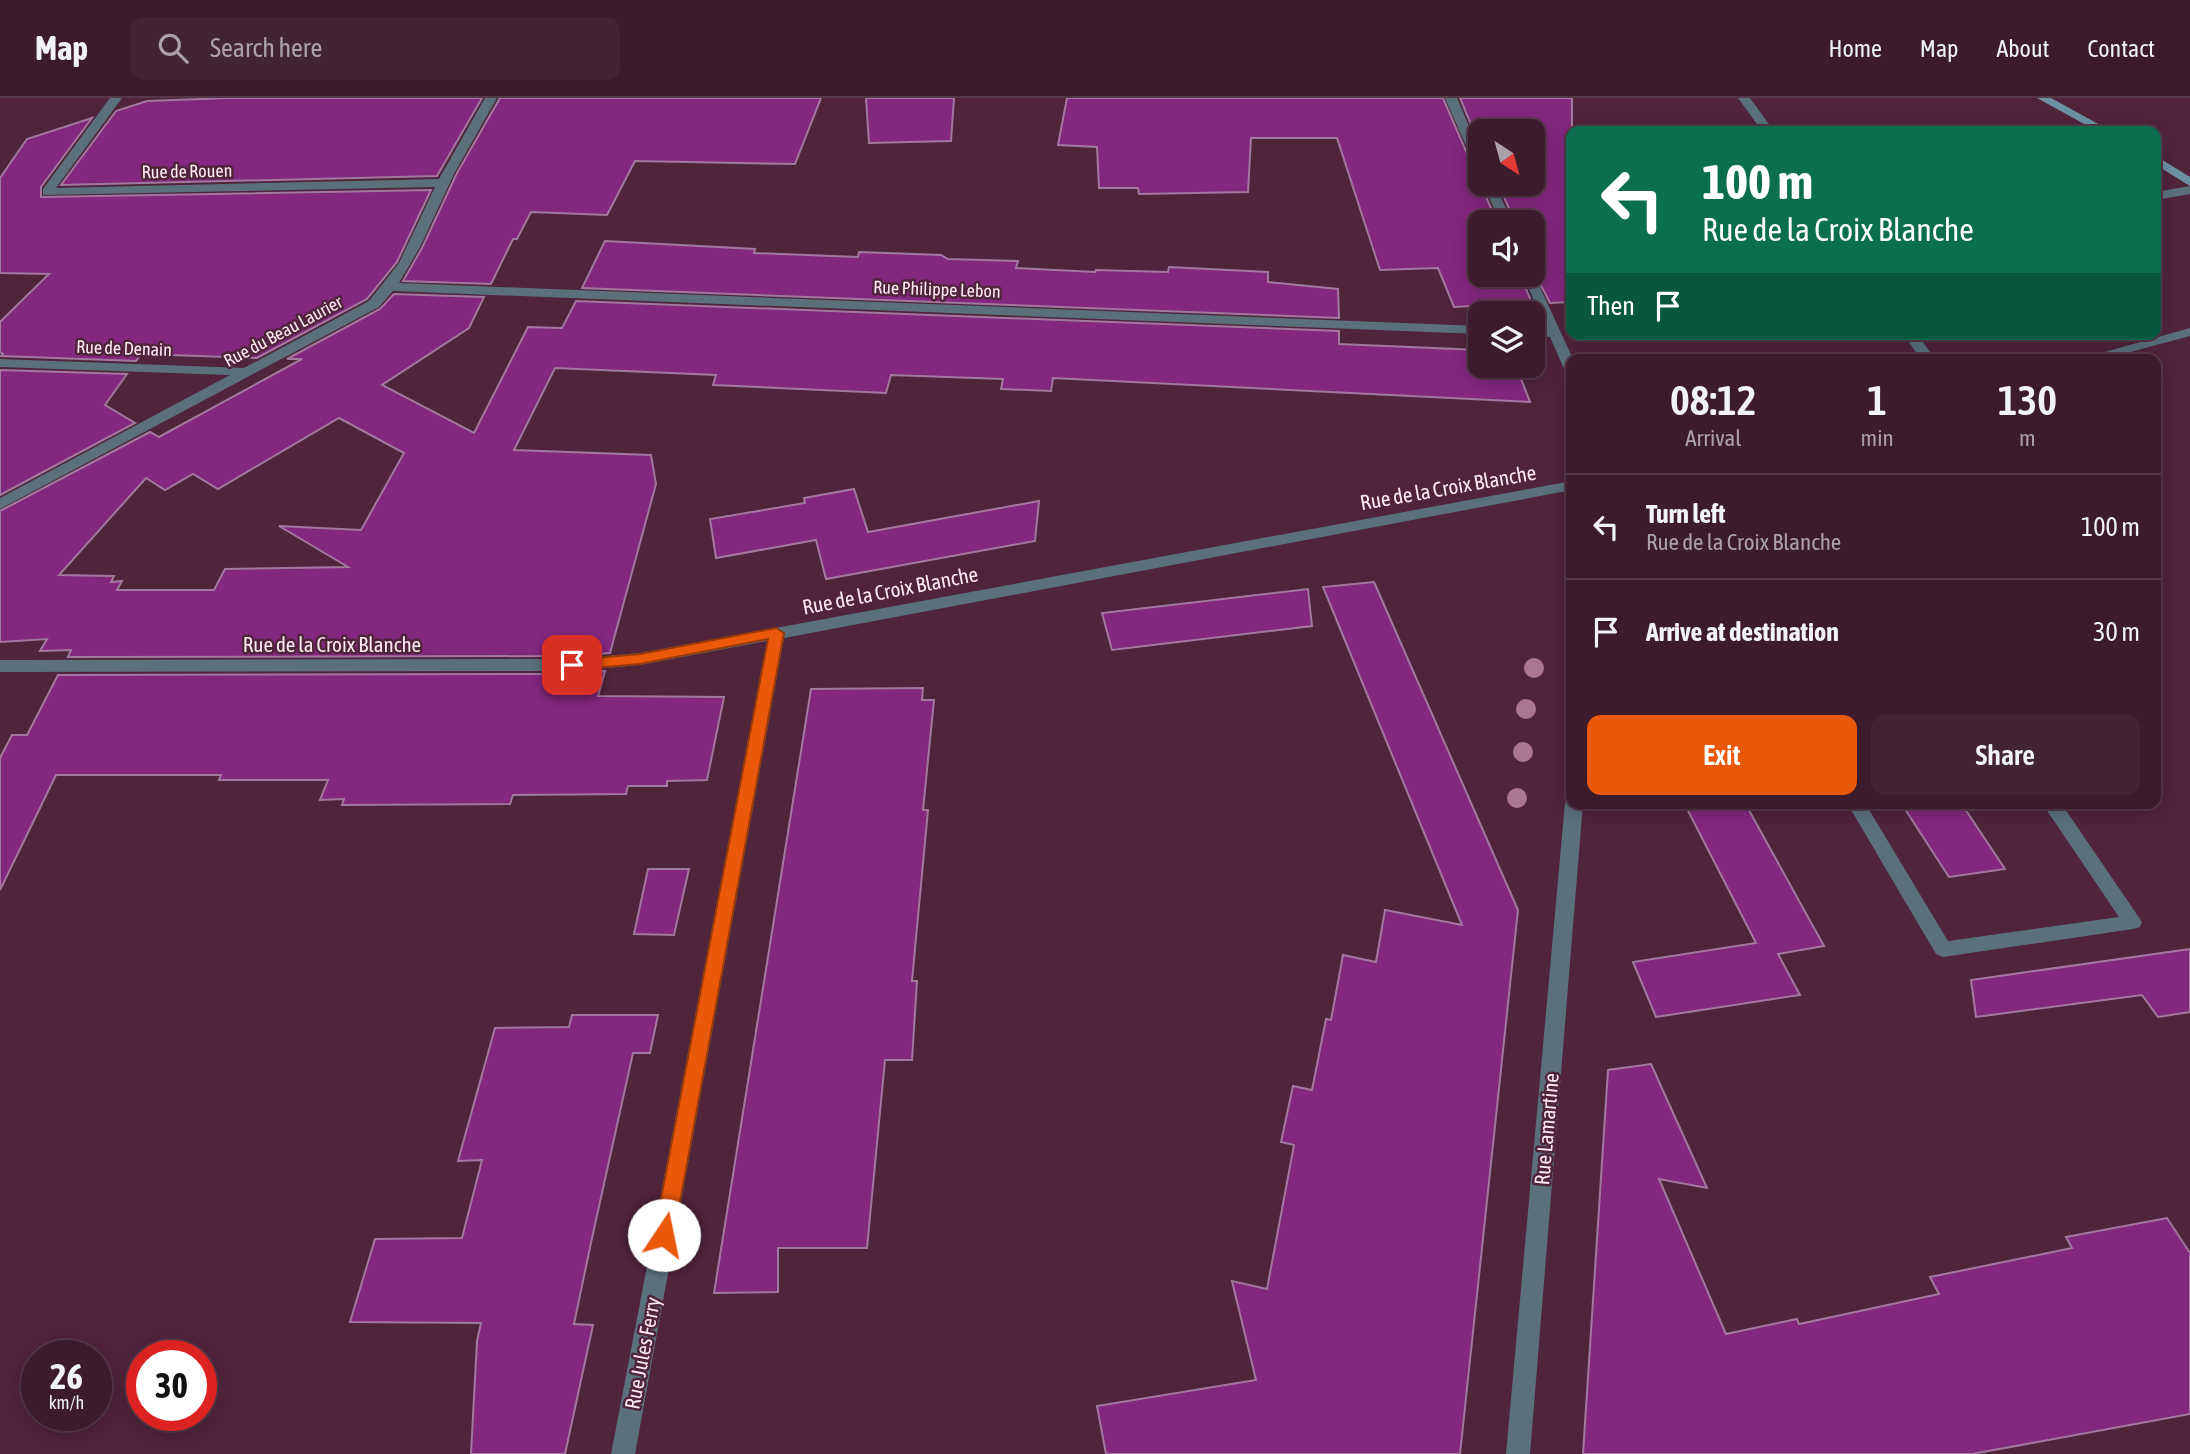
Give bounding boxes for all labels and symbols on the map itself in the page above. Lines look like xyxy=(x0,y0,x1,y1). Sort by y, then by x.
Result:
north arrow xyxy=(1468,119,1545,196)
street label: Rue de Rouen xyxy=(142,160,232,182)
street label: Rue Philippe Lebon xyxy=(873,276,1001,302)
street label: Rue du Beau Laurier xyxy=(220,291,346,371)
street label: Rue de Denain xyxy=(76,336,172,360)
street label: Rue de la Croix Blanche xyxy=(1358,460,1538,514)
street label: Rue de la Croix Blanche xyxy=(800,561,980,619)
street label: Rue de la Croix Blanche xyxy=(243,632,421,656)
pin xyxy=(542,635,602,695)
street label: Rue Lamartine xyxy=(1529,1072,1563,1186)
position arrow xyxy=(627,1198,701,1272)
street label: Rue Jules Ferry xyxy=(619,1295,665,1411)
speed limit sign: 30 xyxy=(126,1340,217,1431)

